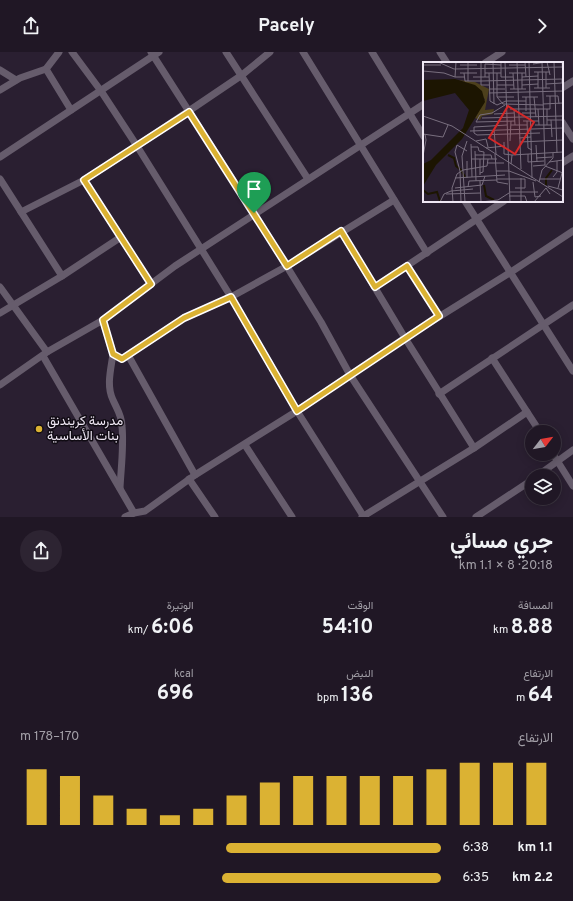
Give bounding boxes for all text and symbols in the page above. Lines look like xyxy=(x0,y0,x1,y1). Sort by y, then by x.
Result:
icon: share xyxy=(20,15,42,37)
text: Pacely xyxy=(258,15,315,38)
icon: forward xyxy=(531,15,553,37)
inset map xyxy=(423,62,563,202)
pin xyxy=(237,172,271,213)
icon: arrive xyxy=(243,178,265,200)
place label: مدرسة كريندنق بنات الأساسية xyxy=(47,414,123,445)
marker: مدرسة كريندنق بنات الأساسية xyxy=(34,424,44,434)
north arrow xyxy=(525,425,561,461)
map controls xyxy=(525,425,561,505)
button: layers xyxy=(525,469,561,505)
text: جري مسائي xyxy=(450,529,553,556)
button: share xyxy=(20,530,62,572)
text: 20:18 · 8 × 1.1 km xyxy=(459,558,553,574)
text: الوتيرة xyxy=(167,599,194,613)
text: الوقت xyxy=(347,599,373,613)
text: المسافة xyxy=(518,599,553,613)
text: 6:06 xyxy=(151,615,194,641)
text: 54:10 xyxy=(322,615,373,641)
text: 8.88 xyxy=(511,615,553,641)
text: /km xyxy=(128,623,151,637)
text: km xyxy=(493,623,511,637)
text: kcal xyxy=(174,667,194,681)
text: النبض xyxy=(346,667,373,681)
text: الارتفاع xyxy=(523,667,553,681)
text: 696 xyxy=(157,681,194,707)
text: 136 xyxy=(341,683,373,709)
text: 64 xyxy=(528,683,553,709)
text: bpm xyxy=(317,691,341,705)
text: m xyxy=(516,691,528,705)
text: 170–178 m xyxy=(20,729,79,745)
text: الارتفاع xyxy=(518,731,553,747)
text: 6:38 xyxy=(463,840,489,856)
text: 1.1 km xyxy=(517,840,553,856)
text: 6:35 xyxy=(462,870,489,886)
text: 2.2 km xyxy=(512,870,553,886)

